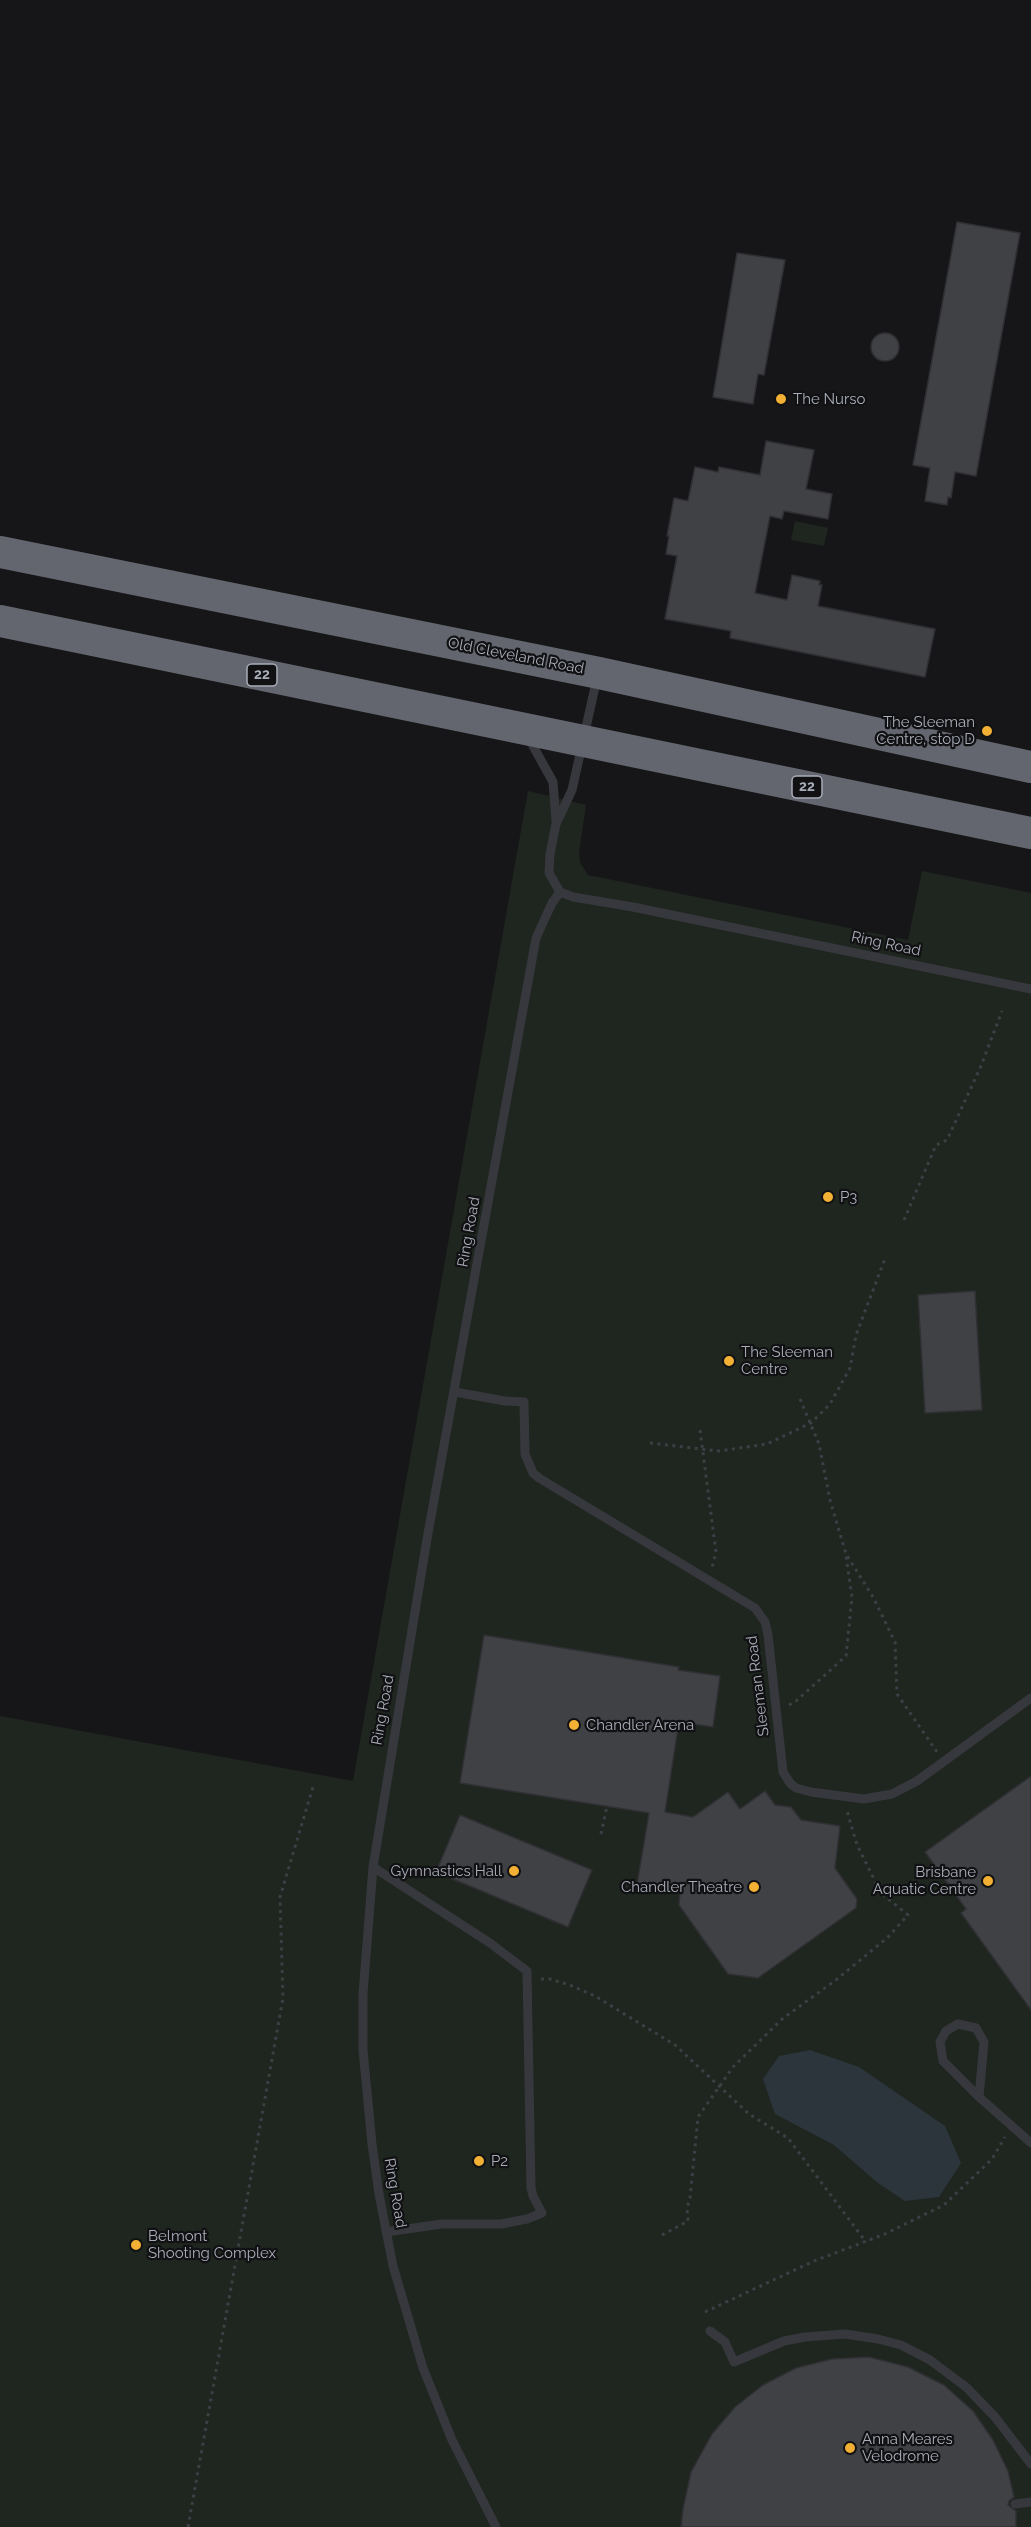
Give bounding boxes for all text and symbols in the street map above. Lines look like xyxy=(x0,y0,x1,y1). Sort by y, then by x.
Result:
place label: The Nurso xyxy=(793,390,865,408)
marker: The Nurso xyxy=(774,392,788,406)
street label: Old Cleveland Road xyxy=(446,634,586,678)
road number: 22 xyxy=(247,664,277,686)
place label: The Sleeman Centre, stop D xyxy=(876,713,975,748)
marker: The Sleeman Centre, stop D xyxy=(980,724,994,738)
road number: 22 xyxy=(792,776,822,798)
street label: Ring Road xyxy=(849,928,923,960)
place label: P3 xyxy=(840,1188,857,1206)
marker: P3 xyxy=(821,1190,835,1204)
street label: Ring Road xyxy=(454,1196,484,1268)
place label: The Sleeman Centre xyxy=(741,1343,833,1378)
marker: The Sleeman Centre xyxy=(722,1354,736,1368)
street label: Sleeman Road xyxy=(743,1635,773,1737)
street label: Ring Road xyxy=(368,1674,398,1746)
place label: Chandler Arena xyxy=(586,1716,694,1734)
marker: Chandler Arena xyxy=(567,1718,581,1732)
place label: Gymnastics Hall xyxy=(390,1862,502,1880)
place label: Brisbane Aquatic Centre xyxy=(873,1863,976,1898)
marker: Gymnastics Hall xyxy=(507,1864,521,1878)
marker: Brisbane Aquatic Centre xyxy=(981,1874,995,1888)
place label: Chandler Theatre xyxy=(621,1878,742,1896)
marker: Chandler Theatre xyxy=(747,1880,761,1894)
place label: P2 xyxy=(491,2152,508,2170)
marker: P2 xyxy=(472,2154,486,2168)
street label: Ring Road xyxy=(380,2157,410,2229)
place label: Belmont Shooting Complex xyxy=(148,2227,276,2262)
marker: Belmont Shooting Complex xyxy=(129,2238,143,2252)
place label: Anna Meares Velodrome xyxy=(862,2430,953,2465)
marker: Anna Meares Velodrome xyxy=(843,2441,857,2455)

